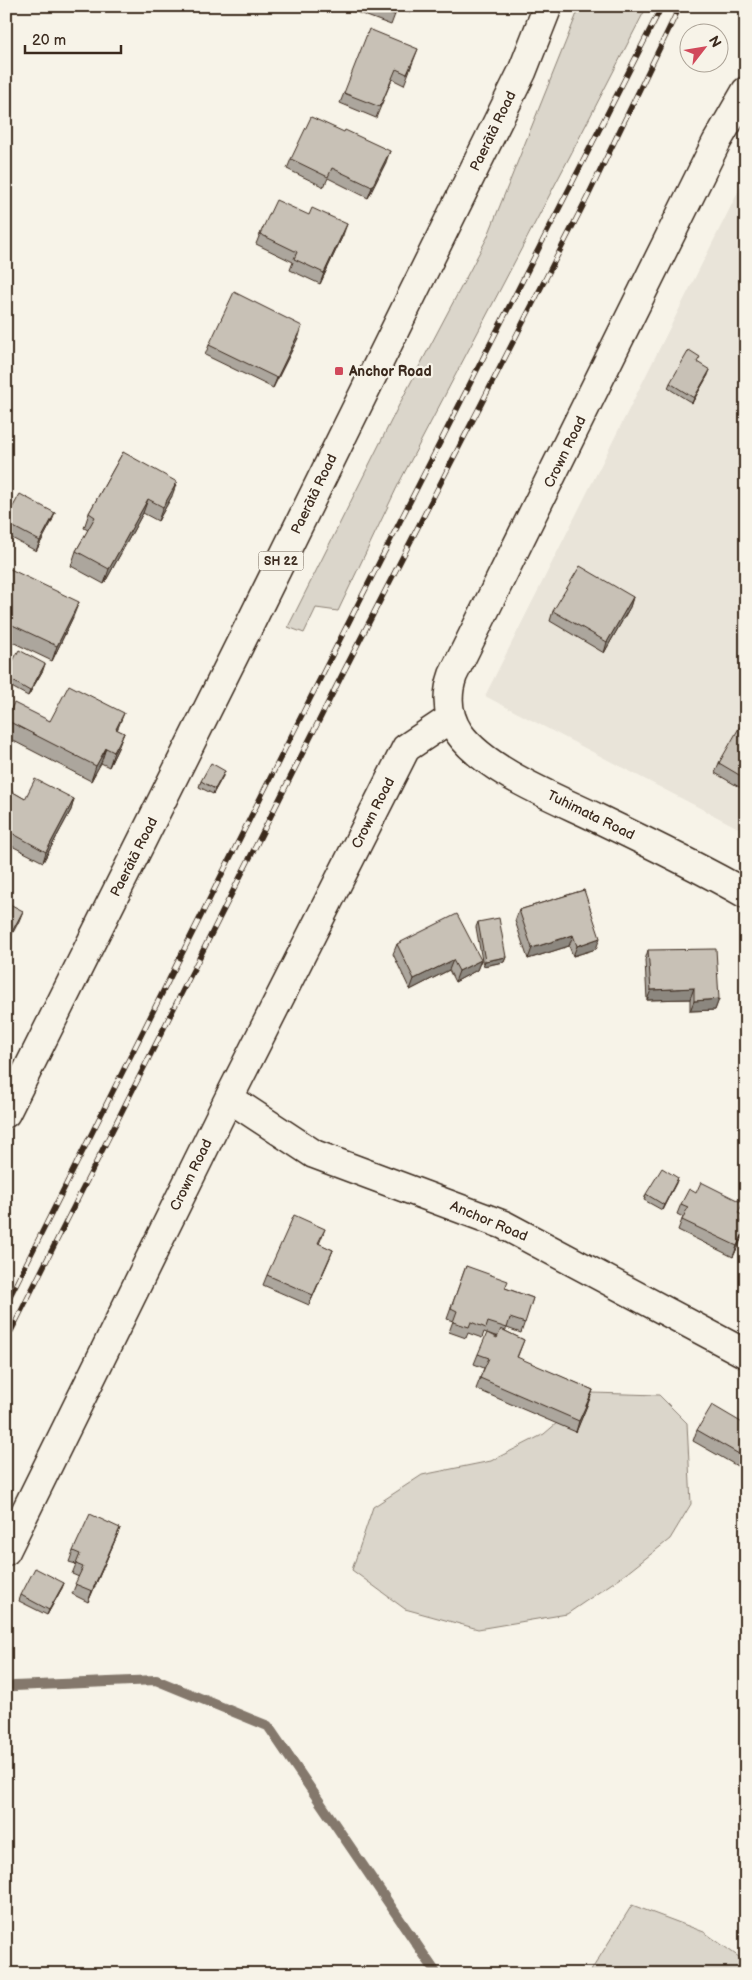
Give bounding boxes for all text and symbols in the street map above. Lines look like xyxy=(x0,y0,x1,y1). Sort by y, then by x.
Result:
scale bar xyxy=(25,22,121,54)
north arrow xyxy=(680,22,730,72)
text: 20 m xyxy=(32,31,66,50)
text: N xyxy=(705,33,725,50)
street label: Paerātā Road xyxy=(466,88,520,174)
place label: Anchor Road xyxy=(348,363,432,380)
marker: Anchor Road xyxy=(333,365,345,377)
street label: Crown Road xyxy=(540,413,590,491)
street label: Paerātā Road xyxy=(287,451,341,537)
road number: SH 22 xyxy=(258,552,304,570)
street label: Crown Road xyxy=(348,775,398,851)
street label: Tuhimata Road xyxy=(545,787,637,843)
street label: Paerātā Road xyxy=(107,815,161,899)
street label: Crown Road xyxy=(166,1136,216,1214)
street label: Anchor Road xyxy=(448,1197,530,1245)

